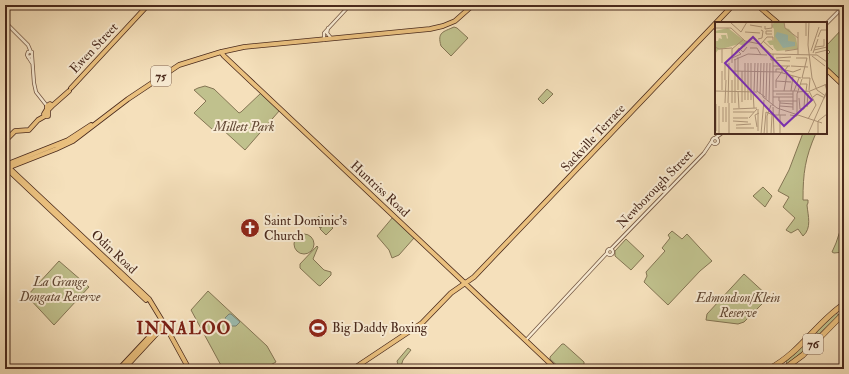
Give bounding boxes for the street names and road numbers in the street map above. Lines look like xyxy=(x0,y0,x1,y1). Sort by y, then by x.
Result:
street label: Ewen Street xyxy=(67,19,121,77)
road number: 75 xyxy=(151,66,171,86)
street label: Sackville Terrace xyxy=(557,100,629,175)
street label: Newborough Street xyxy=(614,147,696,231)
street label: Huntriss Road xyxy=(347,157,413,221)
street label: Odin Road xyxy=(88,227,141,278)
road number: 76 xyxy=(803,334,823,354)

